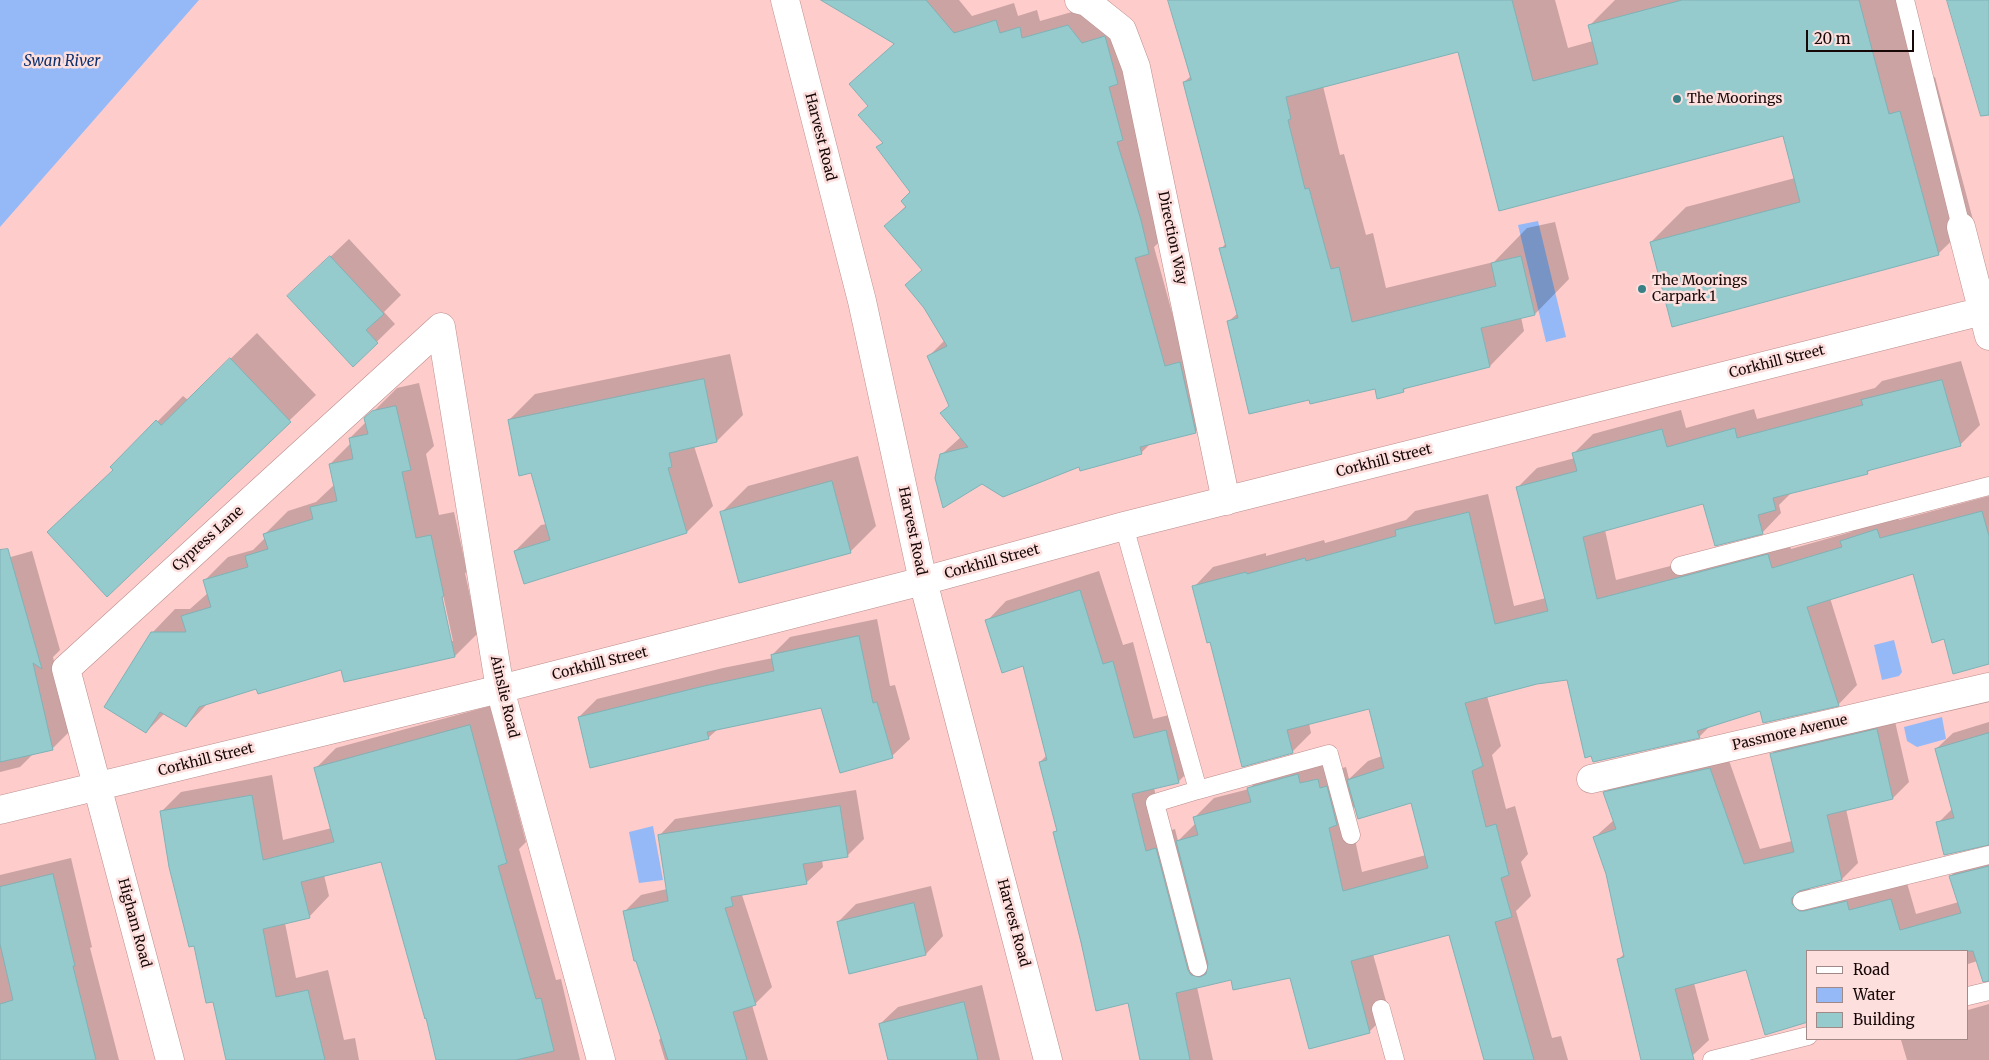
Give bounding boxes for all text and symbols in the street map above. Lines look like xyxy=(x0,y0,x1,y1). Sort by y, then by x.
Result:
scale bar xyxy=(1809,20,1916,52)
text: 20 m xyxy=(1814,29,1851,48)
water label: Swan River xyxy=(24,53,100,71)
street label: Harvest Road xyxy=(801,91,839,183)
place label: The Moorings xyxy=(1687,91,1782,107)
marker: The Moorings xyxy=(1671,93,1683,105)
street label: Direction Way xyxy=(1154,190,1190,286)
place label: The Moorings Carpark 1 xyxy=(1652,273,1747,306)
marker: The Moorings Carpark 1 xyxy=(1636,283,1648,295)
street label: Corkhill Street xyxy=(1728,342,1826,382)
street label: Corkhill Street xyxy=(1335,441,1433,481)
street label: Harvest Road xyxy=(894,485,930,577)
street label: Cypress Lane xyxy=(169,503,247,575)
street label: Corkhill Street xyxy=(943,541,1041,583)
street label: Corkhill Street xyxy=(551,644,649,684)
street label: Ainslie Road xyxy=(486,654,522,740)
street label: Passmore Avenue xyxy=(1731,712,1849,754)
street label: Corkhill Street xyxy=(157,740,255,780)
street label: Higham Road xyxy=(114,876,154,970)
street label: Harvest Road xyxy=(993,877,1033,969)
legend xyxy=(1806,950,1969,1040)
text: Road xyxy=(1853,960,1889,979)
text: Water xyxy=(1853,985,1895,1004)
text: Building xyxy=(1853,1010,1915,1029)

